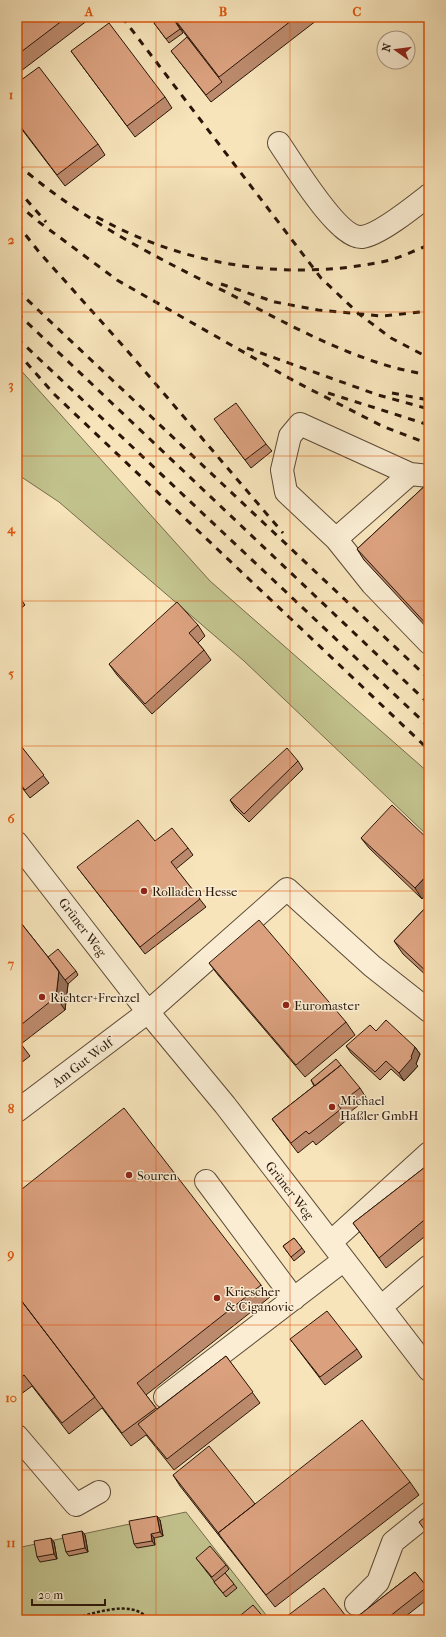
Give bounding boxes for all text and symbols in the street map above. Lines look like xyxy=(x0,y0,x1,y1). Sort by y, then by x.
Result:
text: A xyxy=(84,4,94,19)
text: B xyxy=(219,4,228,19)
text: C xyxy=(353,4,362,19)
north arrow xyxy=(376,30,416,70)
text: N xyxy=(379,41,394,53)
text: 1 xyxy=(9,87,14,102)
text: 2 xyxy=(8,232,15,247)
text: 3 xyxy=(8,377,14,393)
text: 4 xyxy=(6,521,16,537)
text: 5 xyxy=(8,666,14,681)
text: 6 xyxy=(7,811,15,826)
place label: Rolladen Hesse xyxy=(152,884,238,899)
marker: Rolladen Hesse xyxy=(139,886,149,896)
street label: Grüner Weg xyxy=(56,895,110,960)
text: 7 xyxy=(7,956,15,971)
place label: Richter+Frenzel xyxy=(50,990,140,1005)
marker: Richter+Frenzel xyxy=(37,992,47,1002)
place label: Euromaster xyxy=(294,998,360,1013)
marker: Euromaster xyxy=(281,1000,291,1010)
street label: Am Gut Wolf xyxy=(48,1033,118,1091)
place label: Michael Haßler GmbH xyxy=(340,1093,419,1123)
text: 8 xyxy=(8,1101,15,1116)
marker: Michael Haßler GmbH xyxy=(327,1102,337,1112)
street label: Grüner Weg xyxy=(262,1158,318,1223)
place label: Souren xyxy=(137,1168,177,1183)
marker: Souren xyxy=(124,1170,134,1180)
text: 9 xyxy=(7,1246,15,1262)
place label: Kriescher & Ciganovic xyxy=(225,1284,294,1314)
marker: Kriescher & Ciganovic xyxy=(212,1293,222,1303)
text: 10 xyxy=(5,1390,17,1405)
text: 11 xyxy=(6,1535,16,1550)
scale bar xyxy=(32,1581,105,1607)
text: 20 m xyxy=(38,1588,63,1602)

